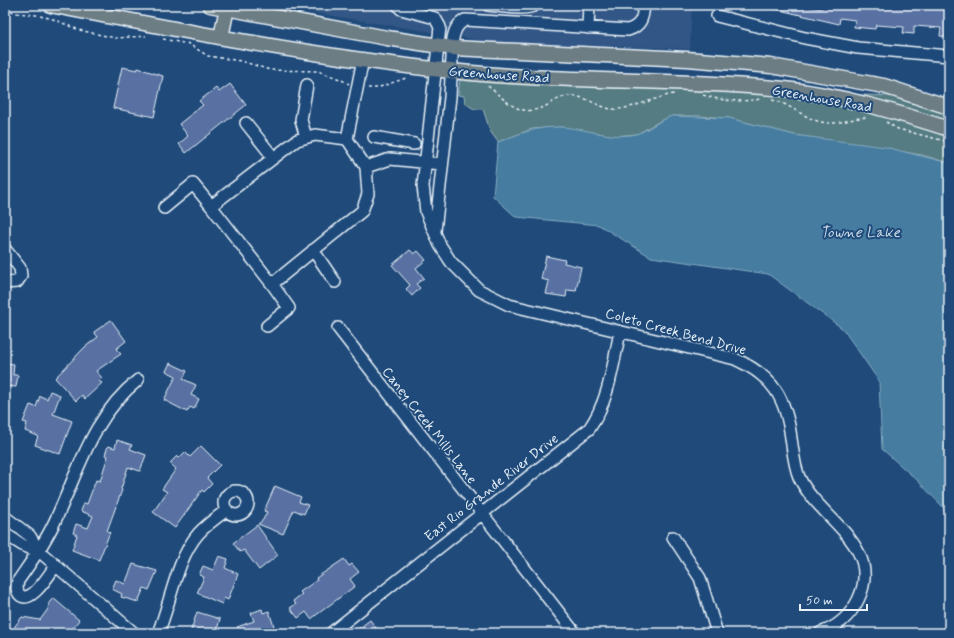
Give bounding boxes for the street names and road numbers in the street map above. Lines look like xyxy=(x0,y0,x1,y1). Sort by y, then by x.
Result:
street label: Greenhouse Road xyxy=(448,62,550,88)
street label: Greenhouse Road xyxy=(770,81,873,117)
street label: Coleto Creek Bend Drive xyxy=(603,304,748,359)
street label: Caney Creek Mills Lane xyxy=(378,363,481,488)
street label: East Rio Grande River Drive xyxy=(421,430,562,546)

